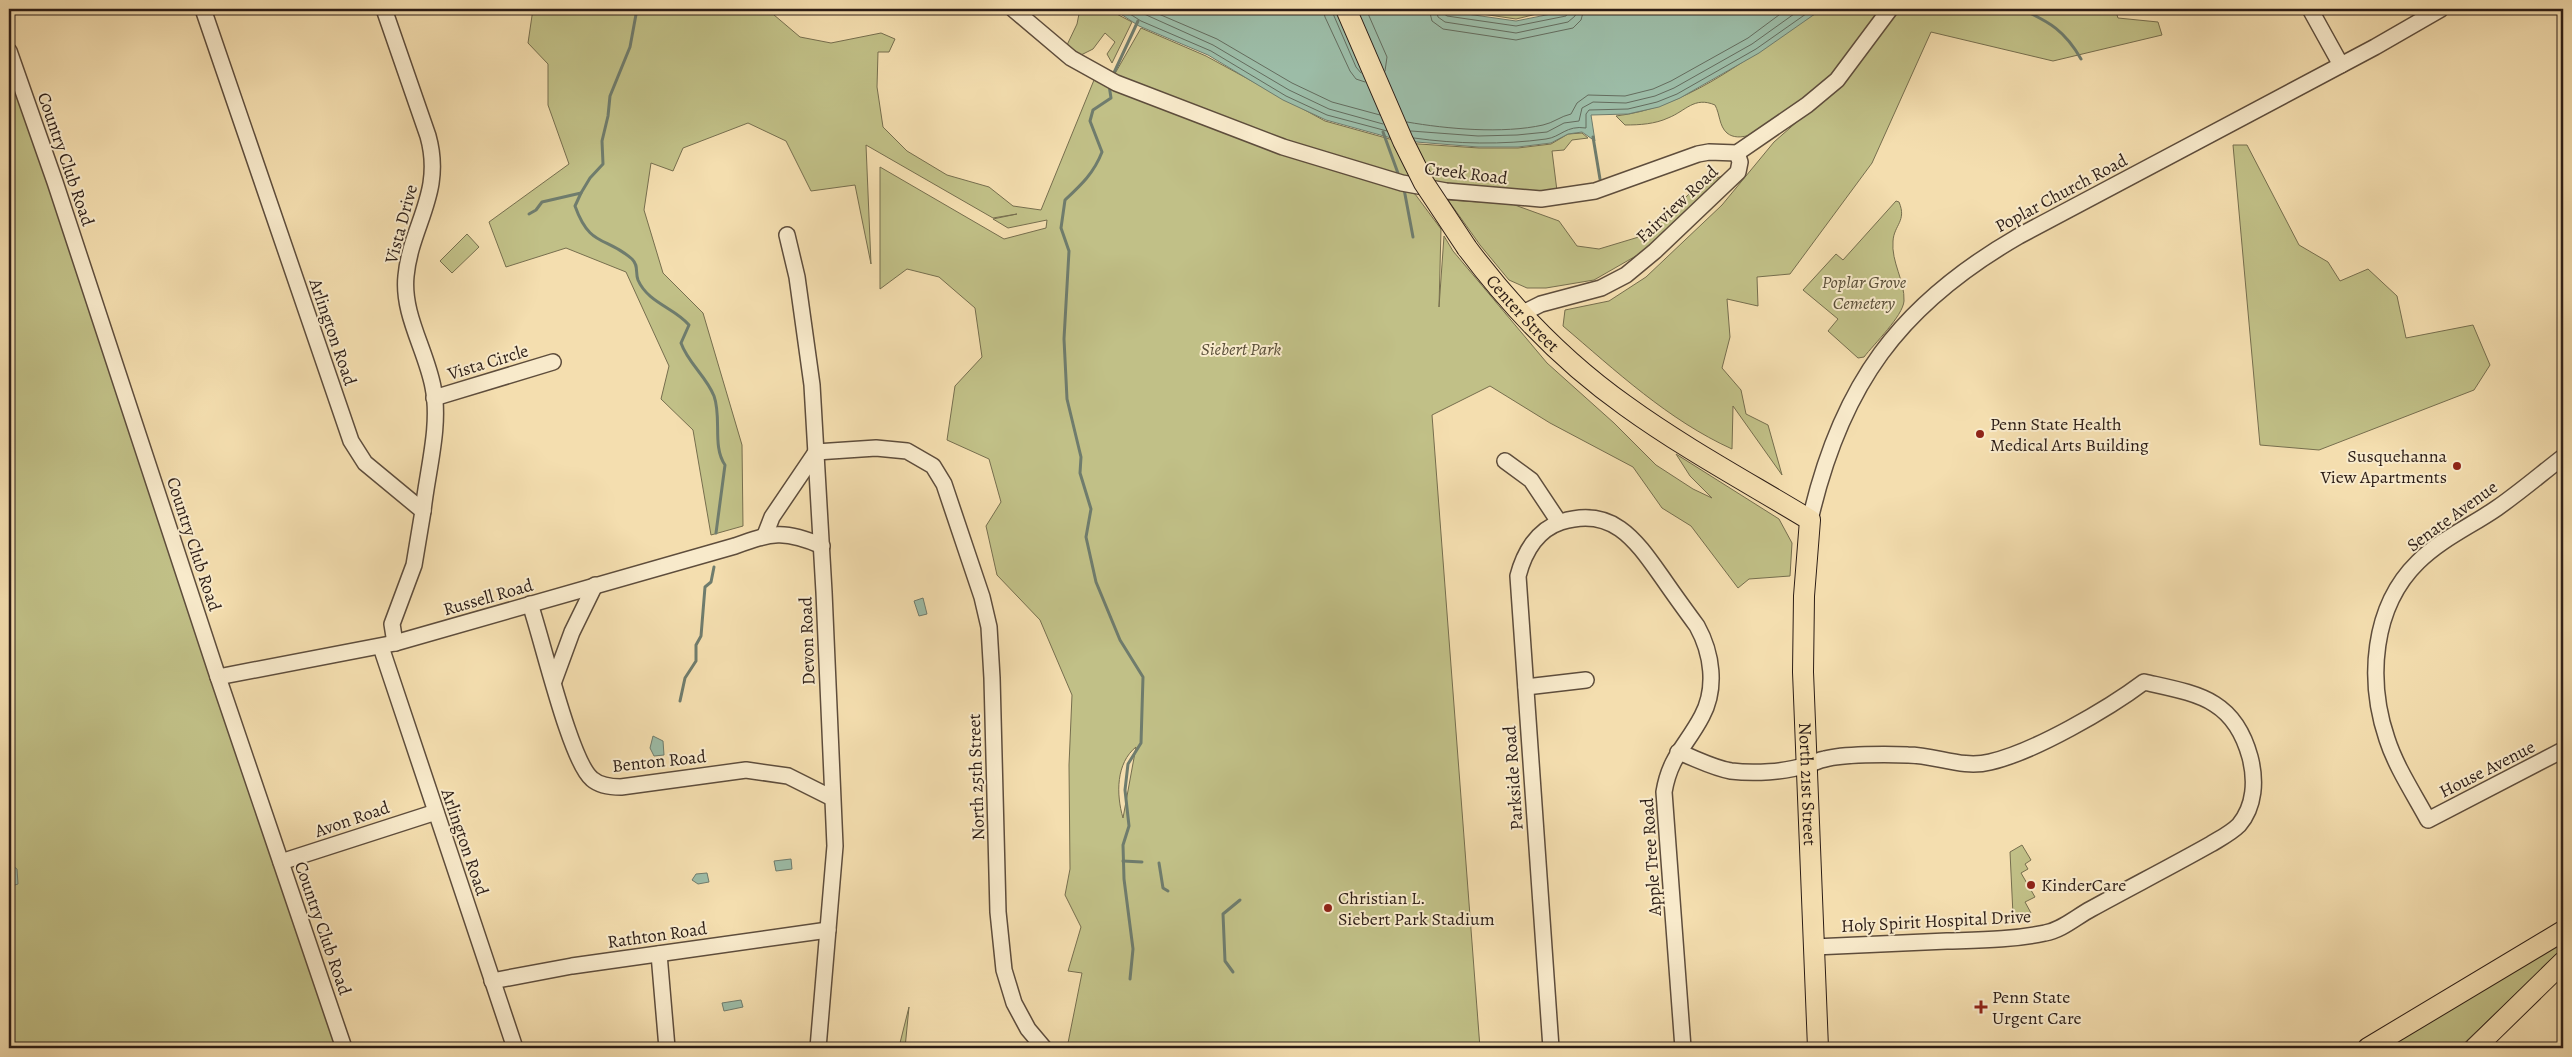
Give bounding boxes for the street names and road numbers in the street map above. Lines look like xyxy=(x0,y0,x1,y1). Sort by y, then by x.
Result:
street label: Country Club Road xyxy=(32,89,100,229)
street label: Poplar Church Road xyxy=(1991,148,2132,238)
street label: Creek Road xyxy=(1423,156,1509,190)
street label: Fairview Road xyxy=(1631,160,1723,248)
street label: Vista Drive xyxy=(379,182,423,267)
street label: Center Street xyxy=(1481,270,1565,358)
street label: Arlington Road xyxy=(303,275,363,389)
street label: Vista Circle xyxy=(444,338,531,386)
street label: Country Club Road xyxy=(161,474,227,614)
street label: Senate Avenue xyxy=(2402,475,2502,557)
street label: Russell Road xyxy=(440,573,536,621)
street label: Devon Road xyxy=(793,596,821,686)
street label: North 25th Street xyxy=(962,713,990,841)
street label: North 21st Street xyxy=(1793,722,1822,846)
street label: Parkside Road xyxy=(1497,725,1529,831)
street label: House Avenue xyxy=(2435,735,2539,803)
street label: Benton Road xyxy=(611,744,707,778)
street label: Arlington Road xyxy=(435,785,495,899)
street label: Avon Road xyxy=(310,795,393,843)
street label: Apple Tree Road xyxy=(1635,797,1667,918)
street label: Country Club Road xyxy=(289,858,357,998)
street label: Holy Spirit Hospital Drive xyxy=(1840,904,2032,938)
street label: Rathton Road xyxy=(606,916,709,954)

